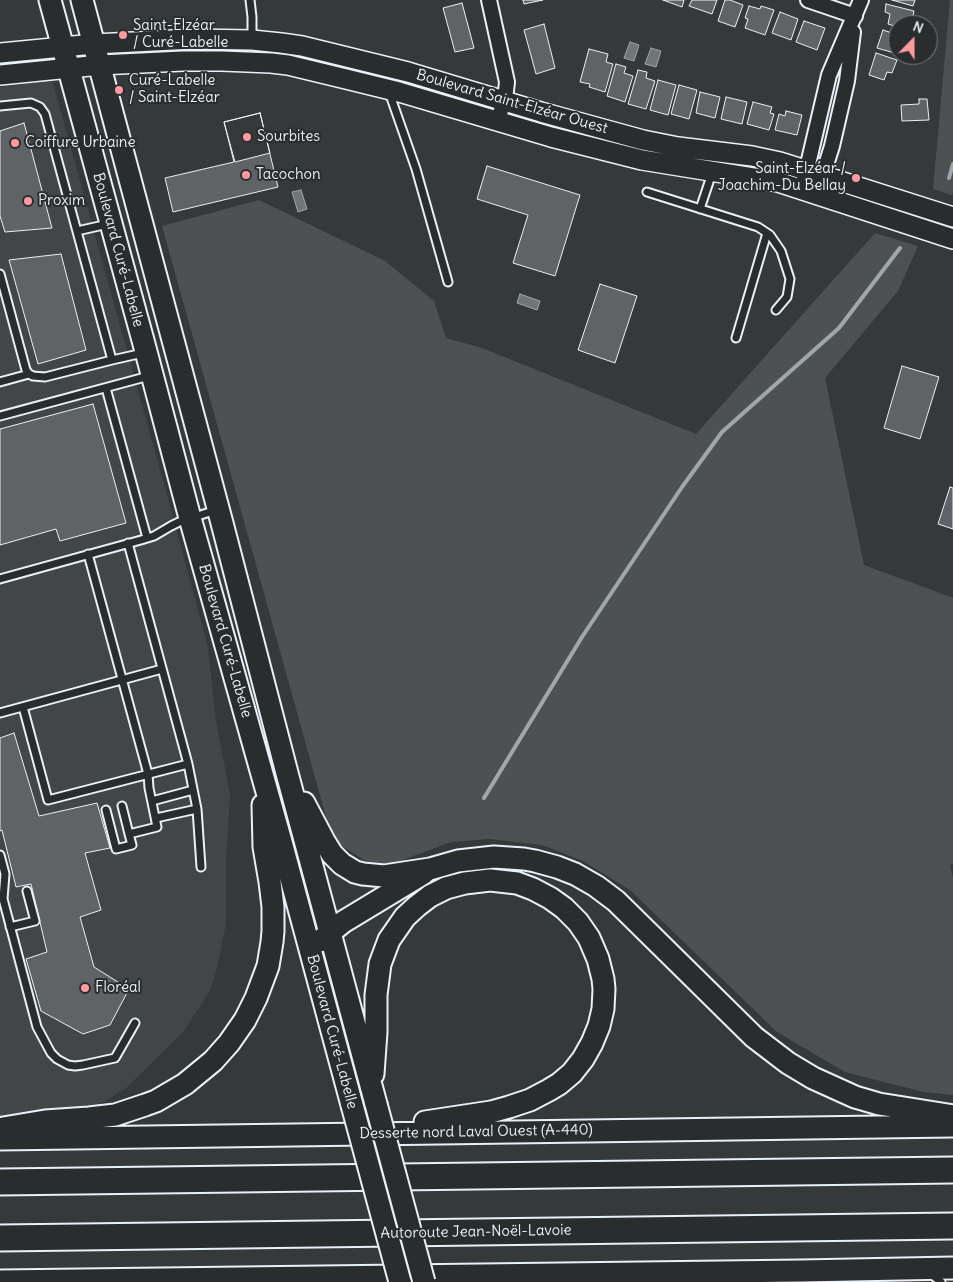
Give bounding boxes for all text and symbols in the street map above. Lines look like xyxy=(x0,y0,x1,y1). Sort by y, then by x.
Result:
north arrow xyxy=(888,15,938,65)
place label: Saint-Elzéar / Curé-Labelle xyxy=(133,17,228,52)
text: N xyxy=(910,17,926,37)
marker: Saint-Elzéar / Curé-Labelle xyxy=(117,29,129,41)
street label: Boulevard Saint-Elzéar Ouest xyxy=(414,66,610,138)
place label: Curé-Labelle / Saint-Elzéar xyxy=(129,72,220,107)
marker: Curé-Labelle / Saint-Elzéar xyxy=(113,84,125,96)
place label: Sourbites xyxy=(257,128,320,146)
marker: Sourbites xyxy=(241,131,253,143)
place label: Coiffure Urbaine xyxy=(25,134,136,152)
marker: Coiffure Urbaine xyxy=(9,137,21,149)
place label: Saint-Elzéar / Joachim-Du Bellay xyxy=(718,160,846,195)
place label: Tacochon xyxy=(256,166,321,184)
marker: Tacochon xyxy=(240,169,252,181)
street label: Boulevard Curé-Labelle xyxy=(89,171,147,329)
marker: Saint-Elzéar / Joachim-Du Bellay xyxy=(850,172,862,184)
place label: Proxim xyxy=(38,192,85,210)
marker: Proxim xyxy=(22,195,34,207)
street label: Boulevard Curé-Labelle xyxy=(194,562,256,720)
street label: Boulevard Curé-Labelle xyxy=(303,953,361,1111)
place label: Floréal xyxy=(95,979,141,997)
marker: Floréal xyxy=(79,982,91,994)
street label: Desserte nord Laval Ouest (A-440) xyxy=(359,1121,593,1143)
street label: Autoroute Jean-Noël-Lavoie xyxy=(380,1221,572,1243)

